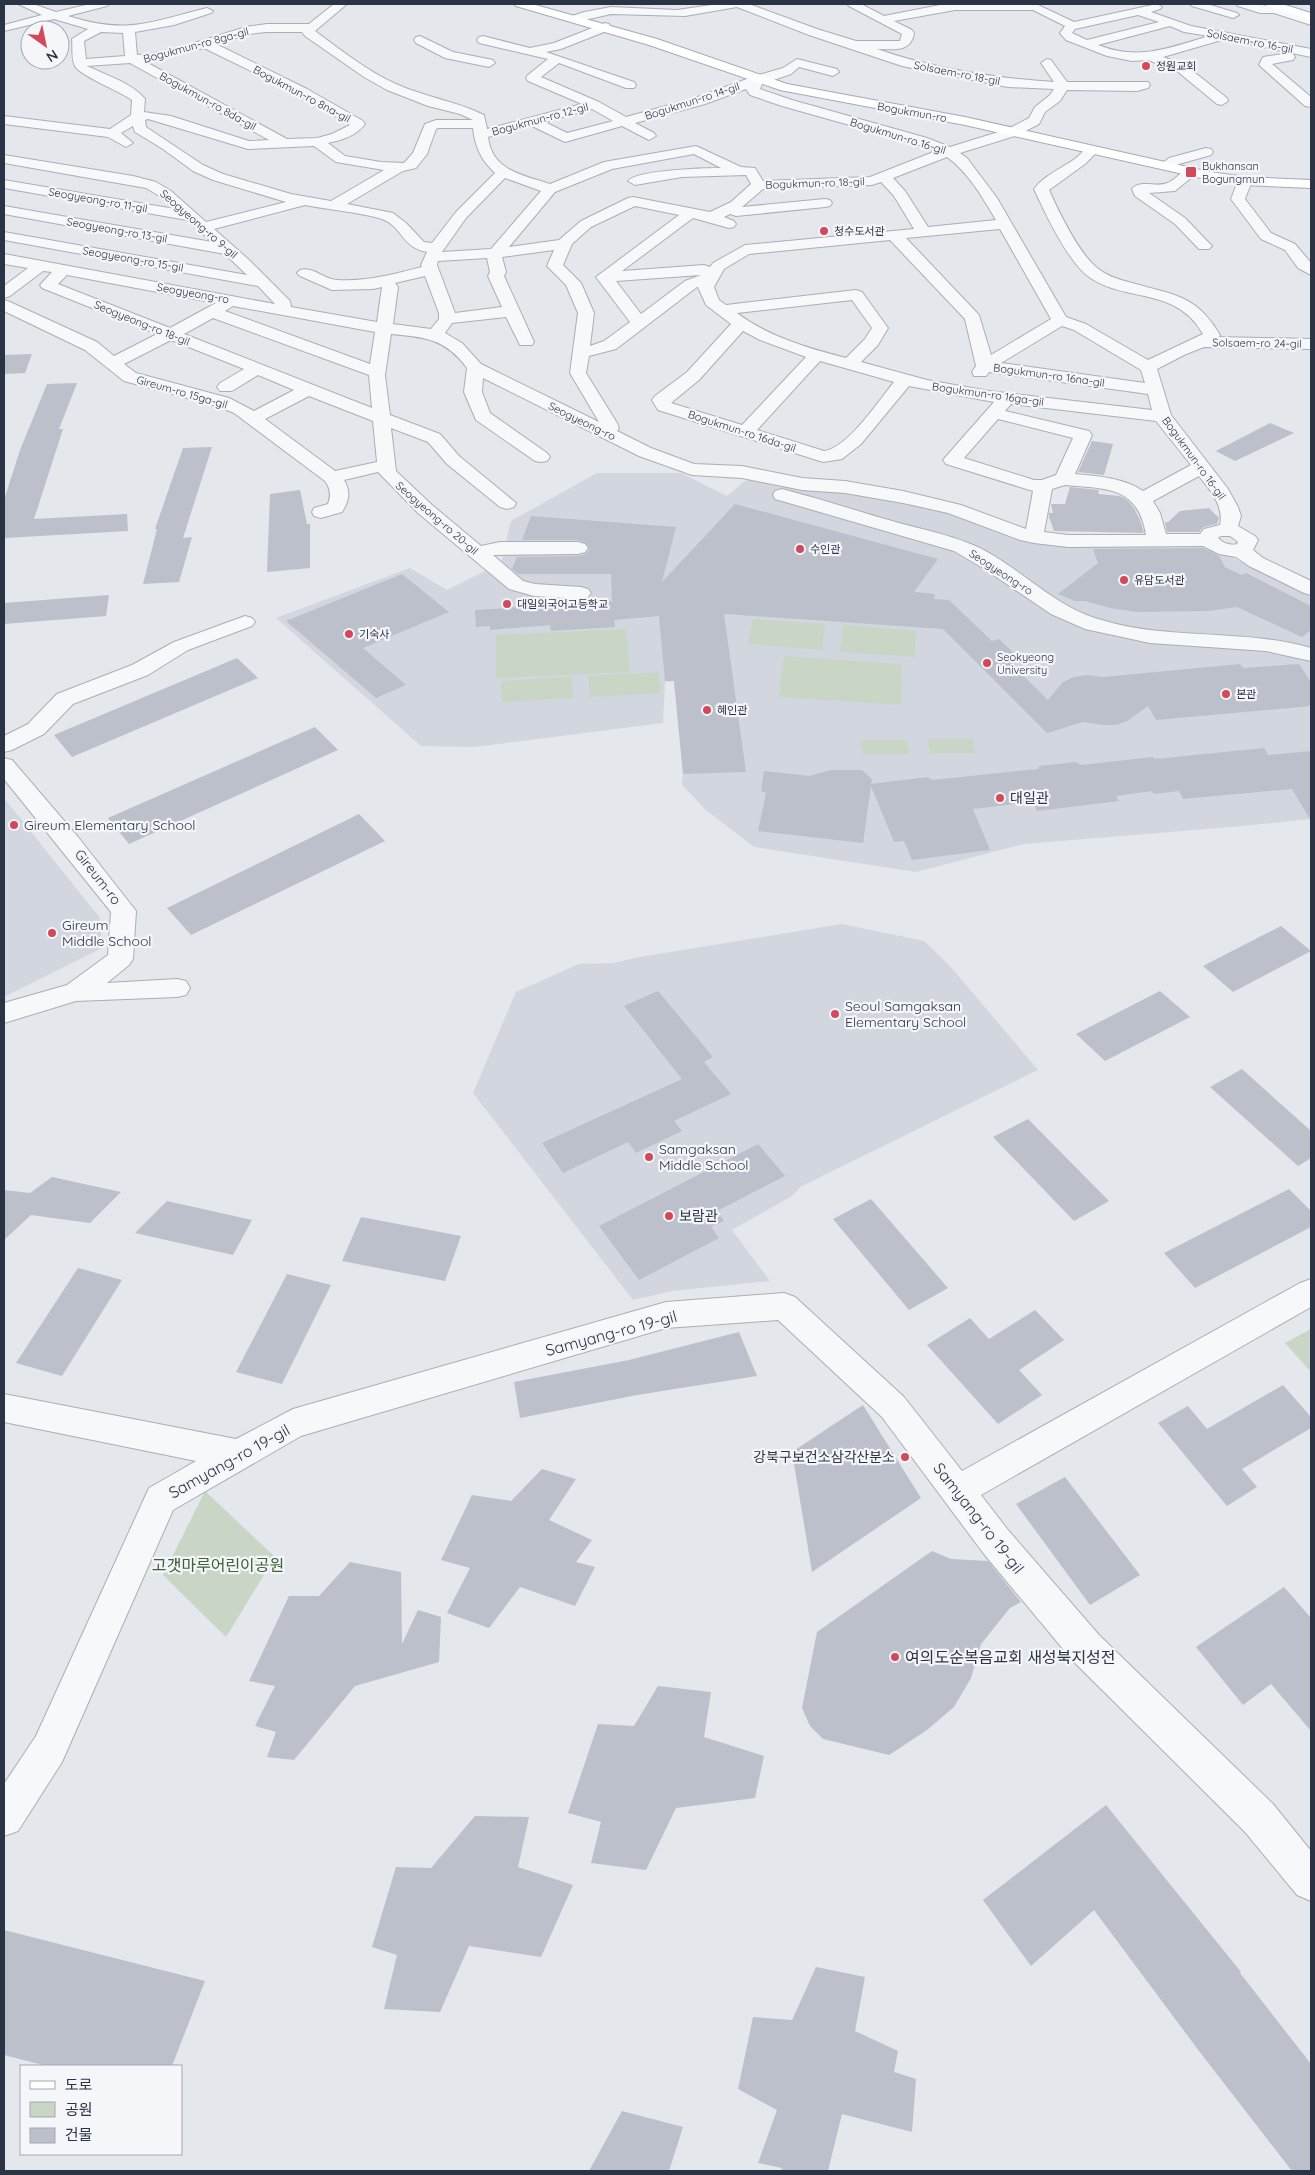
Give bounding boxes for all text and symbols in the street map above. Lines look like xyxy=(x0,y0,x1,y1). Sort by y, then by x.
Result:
north arrow xyxy=(20,20,70,70)
street label: Bogukmun-ro 8ga-gil xyxy=(142,24,250,66)
street label: Solsaem-ro 16-gil xyxy=(1206,26,1294,56)
text: N xyxy=(43,46,61,66)
street label: Solsaem-ro 18-gil xyxy=(913,58,1001,88)
place label: 정원교회 xyxy=(1156,59,1196,73)
marker: 정원교회 xyxy=(1140,60,1152,72)
street label: Bogukmun-ro 8na-gil xyxy=(251,62,353,126)
street label: Bogukmun-ro 8da-gil xyxy=(157,69,259,133)
street label: Bogukmun-ro 14-gil xyxy=(643,79,741,123)
street label: Bogukmun-ro 12-gil xyxy=(490,99,590,139)
street label: Bogukmun-ro xyxy=(876,99,948,125)
street label: Bogukmun-ro 16-gil xyxy=(848,115,948,157)
place label: Bukhansan Bogungmun xyxy=(1202,159,1265,186)
marker: Bukhansan Bogungmun xyxy=(1184,165,1198,179)
street label: Bogukmun-ro 18-gil xyxy=(765,174,865,192)
street label: Seogyeong-ro 11-gil xyxy=(47,184,149,216)
street label: Seogyeong-ro 9-gil xyxy=(157,186,241,262)
street label: Seogyeong-ro 13-gil xyxy=(66,214,168,246)
place label: 청수도서관 xyxy=(834,224,885,238)
marker: 청수도서관 xyxy=(818,225,830,237)
street label: Seogyeong-ro 15-gil xyxy=(81,243,185,275)
street label: Seogyeong-ro xyxy=(156,280,231,306)
street label: Seogyeong-ro 18-gil xyxy=(92,297,192,349)
street label: Solsaem-ro 24-gil xyxy=(1212,335,1302,351)
street label: Bogukmun-ro 16na-gil xyxy=(992,360,1106,390)
street label: Gireum-ro 15ga-gil xyxy=(135,372,229,412)
street label: Bogukmun-ro 16ga-gil xyxy=(931,379,1045,409)
street label: Seogyeong-ro xyxy=(546,399,618,443)
street label: Bogukmun-ro 16da-gil xyxy=(686,407,798,455)
street label: Bogukmun-ro 16-gil xyxy=(1159,414,1229,502)
street label: Seogyeong-ro 20-gil xyxy=(393,478,481,558)
place label: 수인관 xyxy=(810,542,840,556)
marker: 수인관 xyxy=(794,543,806,555)
street label: Seogyeong-ro xyxy=(967,546,1036,598)
place label: 유담도서관 xyxy=(1134,573,1185,587)
marker: 유담도서관 xyxy=(1118,574,1130,586)
place label: 대일외국어고등학교 xyxy=(517,597,608,611)
marker: 대일외국어고등학교 xyxy=(501,598,513,610)
place label: 기숙사 xyxy=(359,627,389,641)
marker: 기숙사 xyxy=(343,628,355,640)
place label: Seokyeong University xyxy=(997,650,1054,677)
marker: Seokyeong University xyxy=(981,657,993,669)
place label: 본관 xyxy=(1236,687,1256,701)
marker: 본관 xyxy=(1220,688,1232,700)
place label: 혜인관 xyxy=(717,703,747,717)
marker: 혜인관 xyxy=(701,704,713,716)
place label: 대일관 xyxy=(1010,789,1049,807)
marker: 대일관 xyxy=(994,792,1006,804)
place label: Gireum Elementary School xyxy=(24,816,196,834)
marker: Gireum Elementary School xyxy=(8,819,20,831)
street label: Gireum-ro xyxy=(71,846,125,908)
place label: Gireum Middle School xyxy=(62,916,152,950)
marker: Gireum Middle School xyxy=(46,927,58,939)
place label: Seoul Samgaksan Elementary School xyxy=(845,997,966,1031)
marker: Seoul Samgaksan Elementary School xyxy=(829,1008,841,1020)
place label: Samgaksan Middle School xyxy=(659,1140,749,1174)
marker: Samgaksan Middle School xyxy=(643,1151,655,1163)
place label: 보람관 xyxy=(679,1207,718,1225)
marker: 보람관 xyxy=(663,1210,675,1222)
street label: Samyang-ro 19-gil xyxy=(543,1306,679,1360)
street label: Samyang-ro 19-gil xyxy=(165,1419,293,1503)
place label: 강북구보건소삼각산분소 xyxy=(753,1448,895,1466)
marker: 강북구보건소삼각산분소 xyxy=(899,1451,911,1463)
street label: Samyang-ro 19-gil xyxy=(929,1458,1029,1578)
park label: 고갯마루어린이공원 xyxy=(152,1555,284,1575)
place label: 여의도순복음교회 새성북지성전 xyxy=(905,1647,1115,1667)
marker: 여의도순복음교회 새성북지성전 xyxy=(889,1651,901,1663)
legend xyxy=(20,2065,182,2155)
text: 도로 xyxy=(65,2075,93,2094)
text: 공원 xyxy=(65,2100,93,2119)
text: 건물 xyxy=(65,2125,93,2144)

